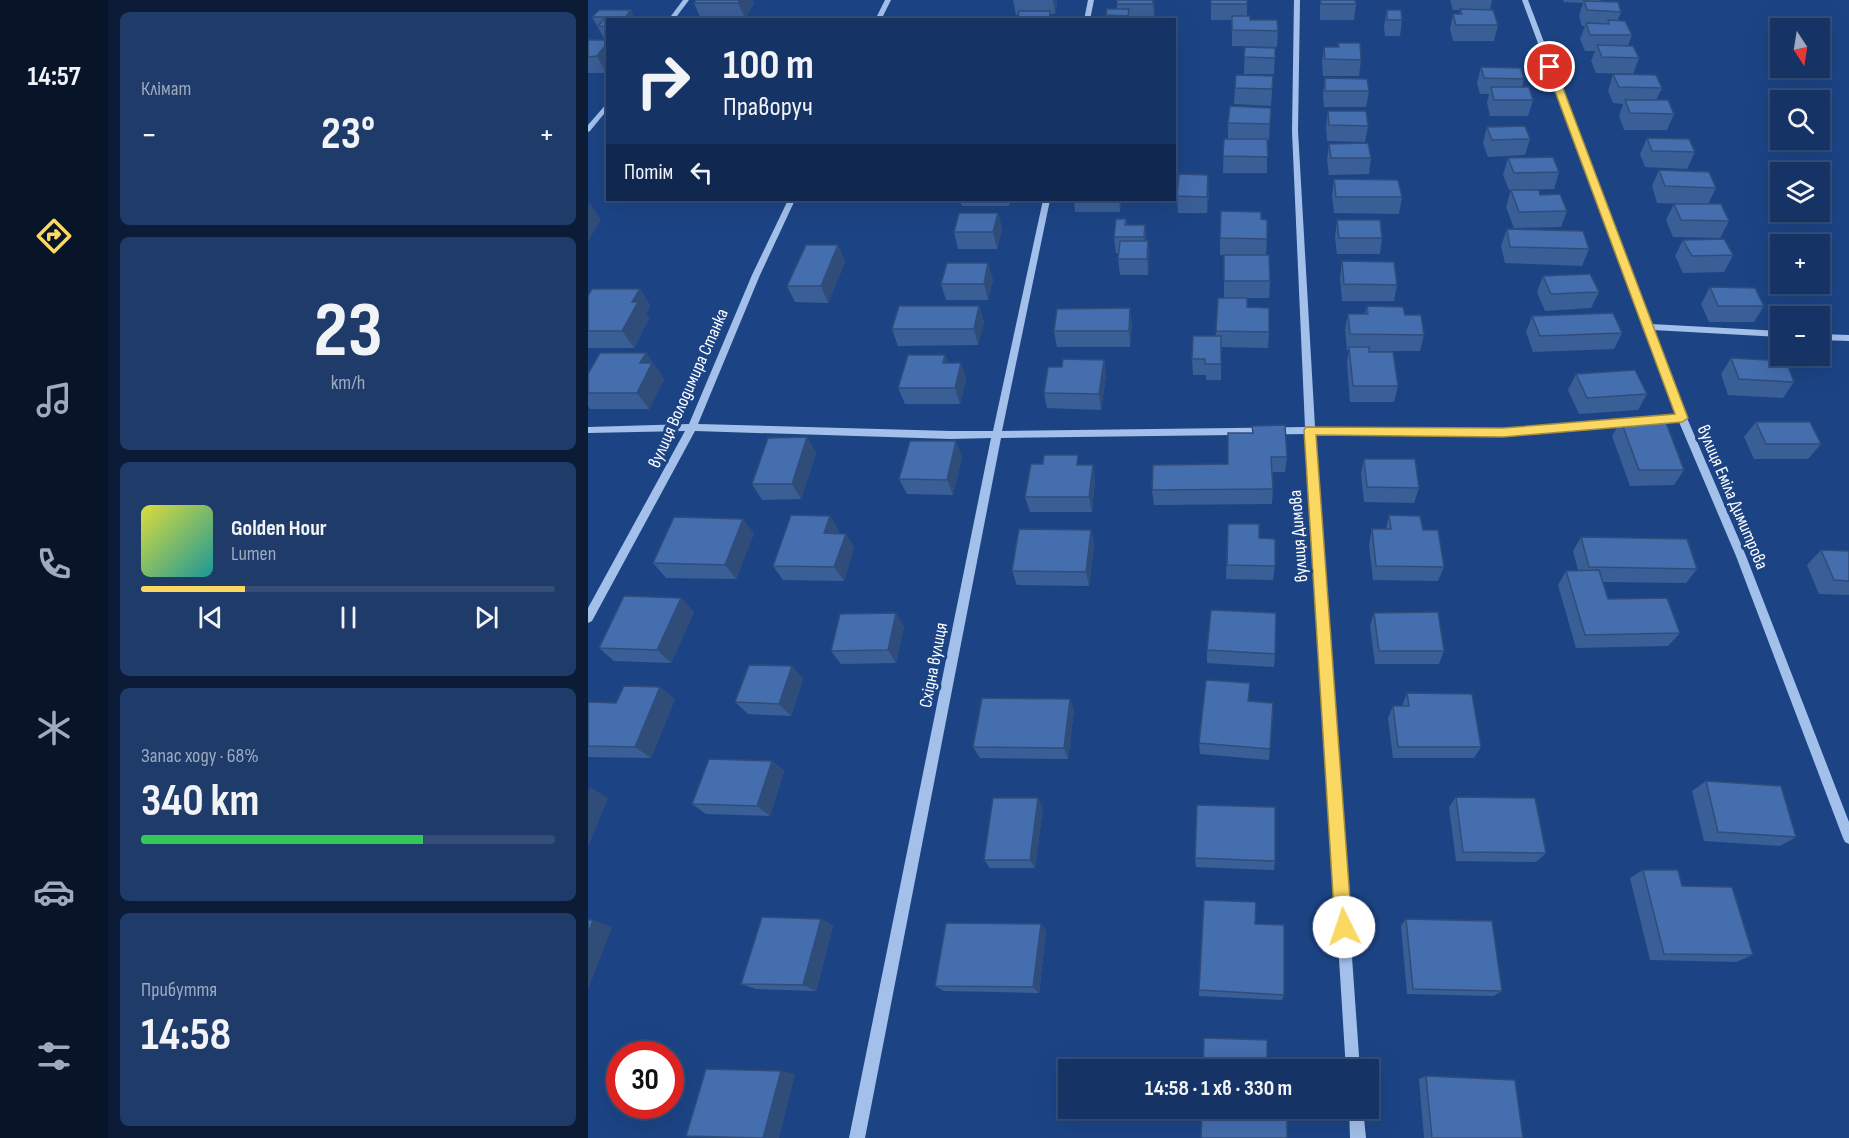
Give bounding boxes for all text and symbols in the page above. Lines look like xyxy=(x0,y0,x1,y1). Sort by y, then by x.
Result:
north arrow xyxy=(1770,18,1830,78)
map controls xyxy=(1770,18,1830,366)
text: 100 m xyxy=(723,40,814,91)
pin xyxy=(1524,41,1575,92)
icon: right xyxy=(624,42,702,120)
icon: arrive xyxy=(1533,50,1566,83)
text: 14:57 xyxy=(28,61,80,93)
text: Клімат xyxy=(141,77,191,101)
button: search xyxy=(1770,90,1830,150)
text: Праворуч xyxy=(723,91,813,123)
text: 23° xyxy=(321,107,375,162)
text: − xyxy=(141,115,157,155)
text: + xyxy=(539,115,555,155)
icon: left xyxy=(685,156,718,189)
text: Потім xyxy=(624,159,673,186)
button: layers xyxy=(1770,162,1830,222)
icon: directions xyxy=(33,215,75,257)
button: + xyxy=(1770,234,1830,294)
text: 23 xyxy=(313,285,383,378)
street label: вулиця Володимира Станка xyxy=(644,305,733,471)
button: − xyxy=(1770,306,1830,366)
text: km/h xyxy=(331,371,365,395)
icon: music xyxy=(33,379,75,421)
street label: вулиця Еміла Димитрова xyxy=(1693,422,1772,573)
street label: вулиця Димова xyxy=(1285,489,1312,583)
text: Golden Hour xyxy=(231,515,327,542)
text: Lumen xyxy=(231,542,276,566)
icon: phone xyxy=(33,543,75,585)
icon: previous xyxy=(194,601,227,634)
icon: pause xyxy=(332,601,365,634)
icon: next xyxy=(470,601,503,634)
street label: Східна вулиця xyxy=(915,621,952,709)
icon: climate xyxy=(33,707,75,749)
text: Запас ходу · 68% xyxy=(141,744,259,768)
text: 340 km xyxy=(141,774,259,829)
icon: car xyxy=(33,871,75,913)
position arrow xyxy=(1312,895,1376,959)
text: Прибуття xyxy=(141,978,217,1002)
text: 14:58 xyxy=(141,1008,231,1063)
icon: filters xyxy=(33,1035,75,1077)
speed limit sign: 30 xyxy=(606,1041,684,1119)
text: 14:58 · 1 хв · 330 m xyxy=(1145,1075,1292,1102)

